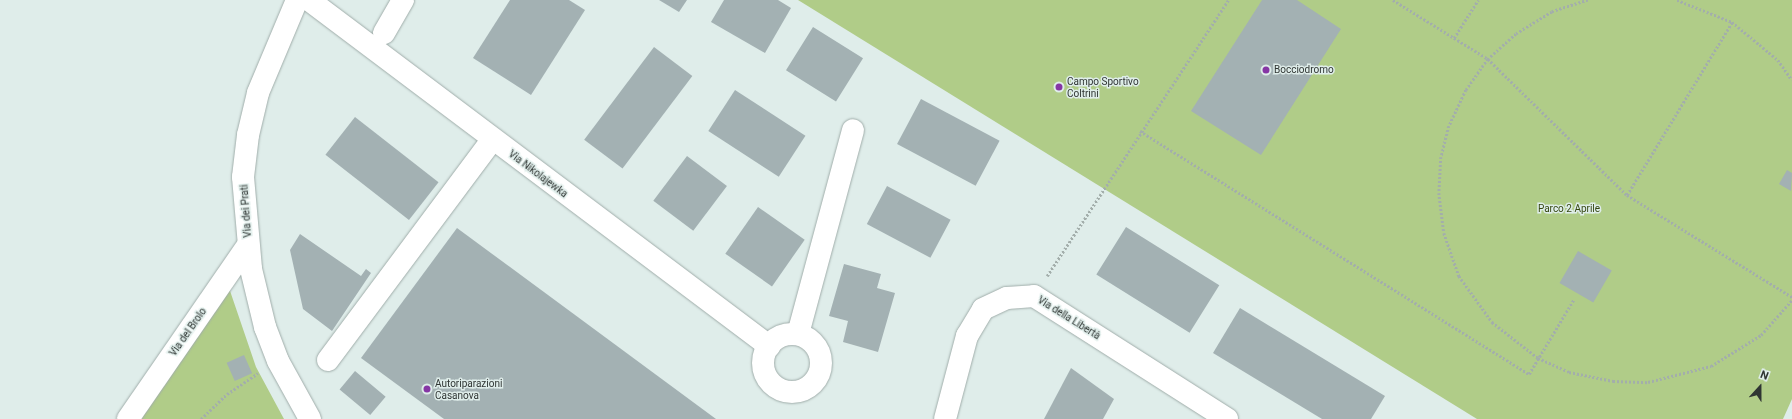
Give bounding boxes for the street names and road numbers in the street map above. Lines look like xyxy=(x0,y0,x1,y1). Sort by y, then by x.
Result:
street label: Via Nikolajewka xyxy=(506,148,570,200)
street label: Via dei Prati xyxy=(238,184,254,238)
street label: Via della Libertà xyxy=(1035,294,1103,342)
street label: Via del Brolo xyxy=(167,306,209,358)

